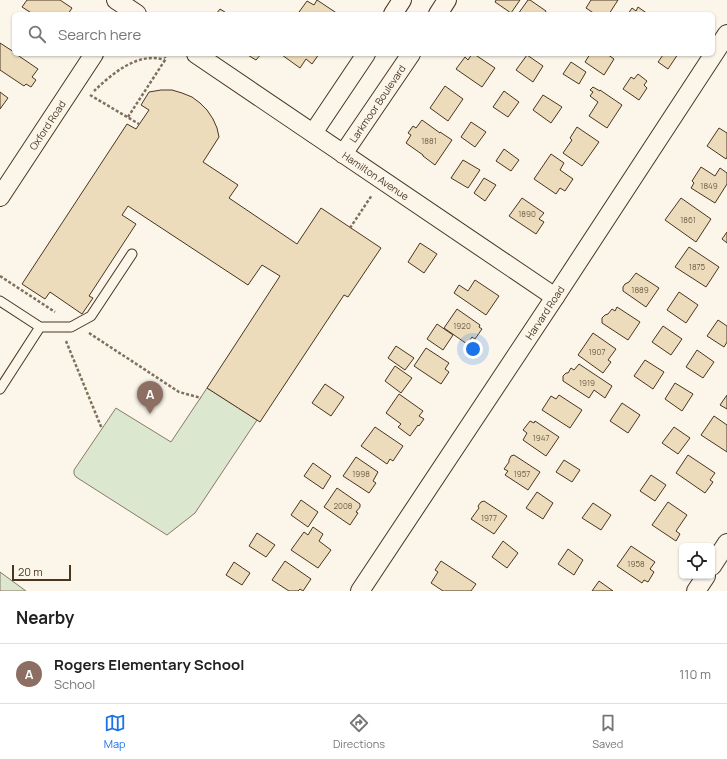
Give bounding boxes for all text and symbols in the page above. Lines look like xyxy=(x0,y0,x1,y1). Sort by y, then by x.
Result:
search box xyxy=(12,12,715,56)
icon: search xyxy=(26,23,48,45)
text: Search here xyxy=(58,24,141,45)
street label: Larkmoor Boulevard xyxy=(346,62,409,145)
street label: Oxford Road xyxy=(26,98,69,153)
house number: 1881 xyxy=(421,135,437,146)
street label: Hamilton Avenue xyxy=(340,148,412,203)
house number: 1849 xyxy=(700,180,718,191)
house number: 1890 xyxy=(518,208,536,219)
house number: 1861 xyxy=(680,214,696,225)
house number: 1875 xyxy=(689,261,706,272)
street label: Harvard Road xyxy=(522,283,567,342)
house number: 1889 xyxy=(631,284,649,295)
house number: 1920 xyxy=(453,320,471,331)
your location xyxy=(463,339,483,359)
house number: 1907 xyxy=(589,346,605,357)
house number: 1919 xyxy=(579,377,595,388)
pin: A xyxy=(137,381,163,414)
house number: 1947 xyxy=(533,432,549,443)
house number: 1998 xyxy=(352,468,370,479)
house number: 1957 xyxy=(514,468,530,479)
house number: 2008 xyxy=(334,500,353,511)
house number: 1977 xyxy=(481,512,497,523)
map controls xyxy=(679,543,715,579)
button: locate xyxy=(679,543,715,579)
house number: 1958 xyxy=(627,558,645,569)
scale bar xyxy=(12,563,71,582)
text: 20 m xyxy=(18,564,43,579)
text: Nearby xyxy=(16,606,74,629)
text: Rogers Elementary School xyxy=(54,654,244,675)
text: A xyxy=(25,665,33,683)
text: 110 m xyxy=(679,665,711,683)
text: School xyxy=(54,675,95,693)
tab: Map xyxy=(104,712,126,751)
tab: Directions xyxy=(333,712,385,751)
tab: Saved xyxy=(592,712,623,751)

